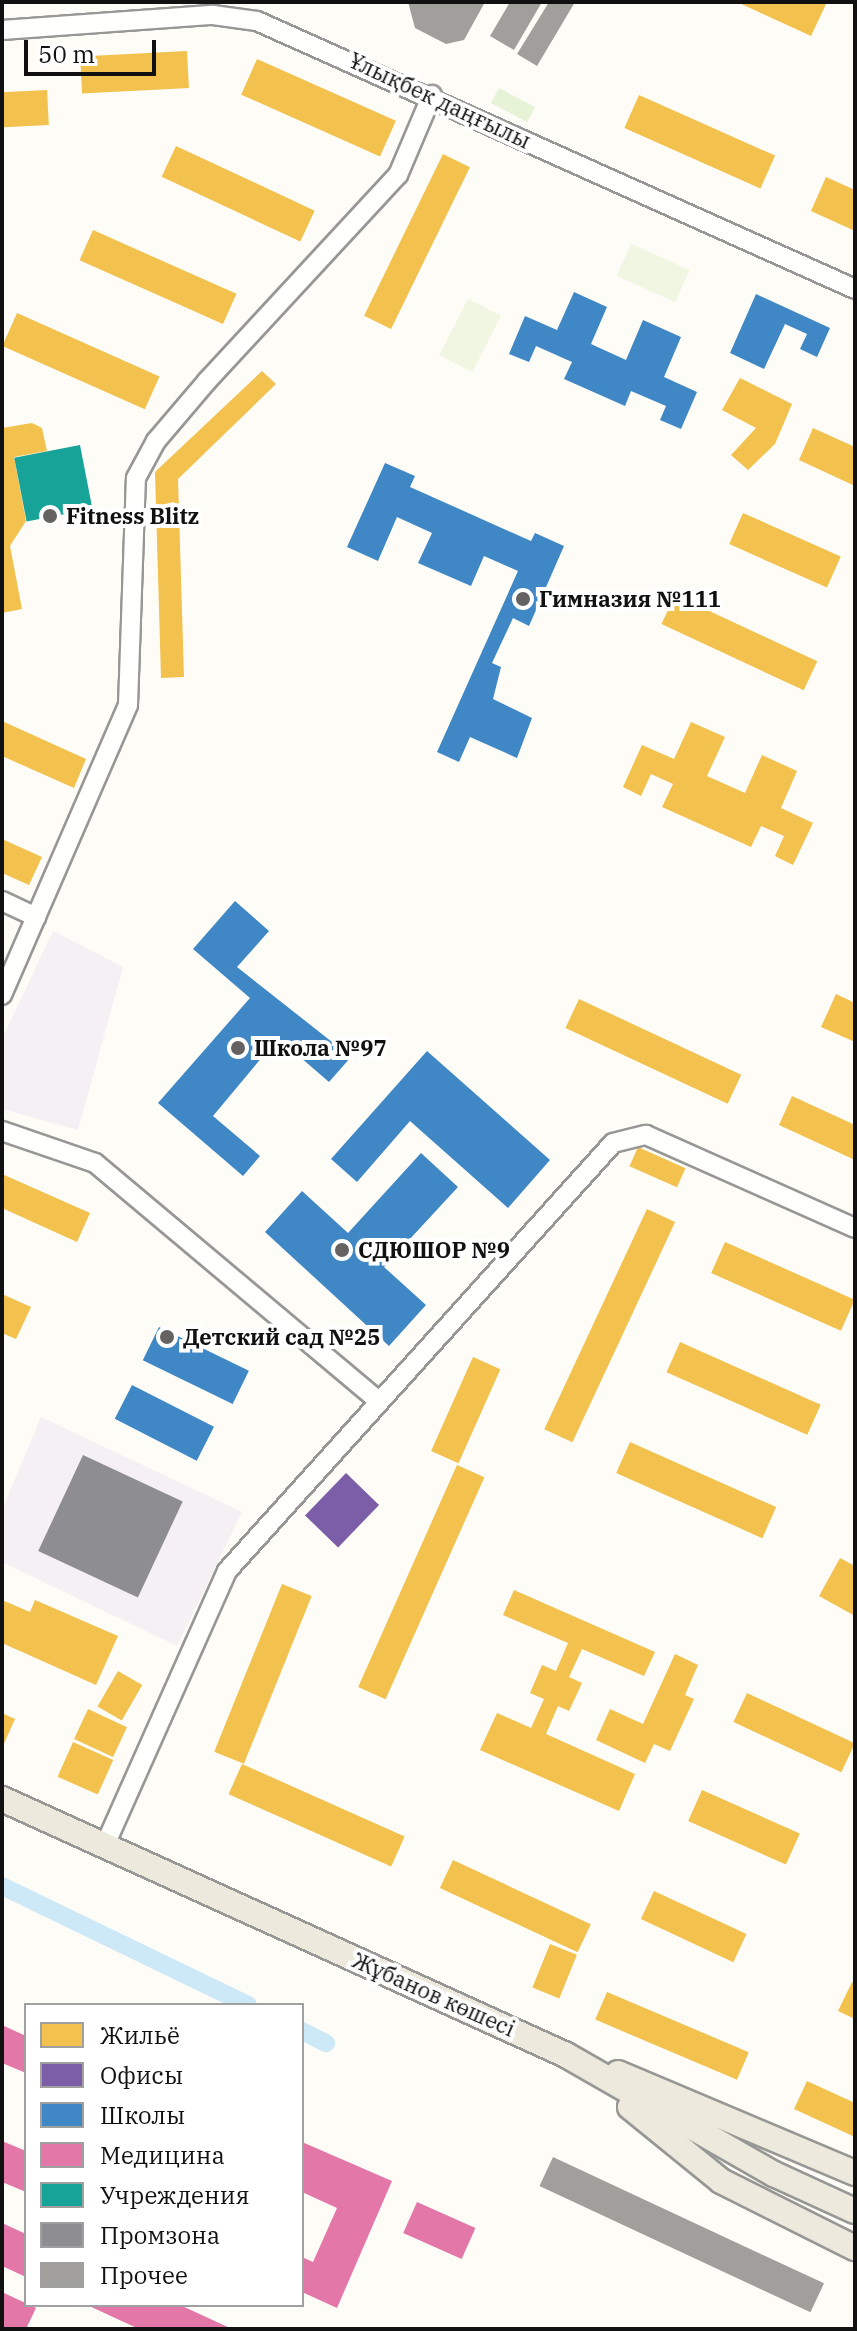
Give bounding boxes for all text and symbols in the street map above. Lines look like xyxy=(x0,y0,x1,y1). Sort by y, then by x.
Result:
scale bar xyxy=(28,24,160,74)
text: 50 m xyxy=(38,38,95,70)
street label: Ұлықбек даңғылы xyxy=(345,46,535,154)
place label: Fitness Blitz xyxy=(66,503,199,529)
marker: Fitness Blitz xyxy=(41,507,59,525)
place label: Гимназия №111 xyxy=(539,586,721,612)
marker: Гимназия №111 xyxy=(514,590,532,608)
place label: Школа №97 xyxy=(254,1035,387,1061)
marker: Школа №97 xyxy=(229,1039,247,1057)
place label: СДЮШОР №9 xyxy=(358,1237,510,1263)
marker: СДЮШОР №9 xyxy=(333,1241,351,1259)
place label: Детский сад №25 xyxy=(183,1324,380,1350)
marker: Детский сад №25 xyxy=(158,1328,176,1346)
street label: Жұбанов көшесі xyxy=(349,1946,519,2042)
legend xyxy=(24,2003,304,2307)
text: Жильё xyxy=(100,2019,180,2051)
text: Офисы xyxy=(100,2059,183,2091)
text: Школы xyxy=(100,2099,185,2131)
text: Медицина xyxy=(100,2139,225,2171)
text: Учреждения xyxy=(100,2179,250,2211)
text: Промзона xyxy=(100,2219,220,2251)
text: Прочее xyxy=(100,2259,188,2291)

